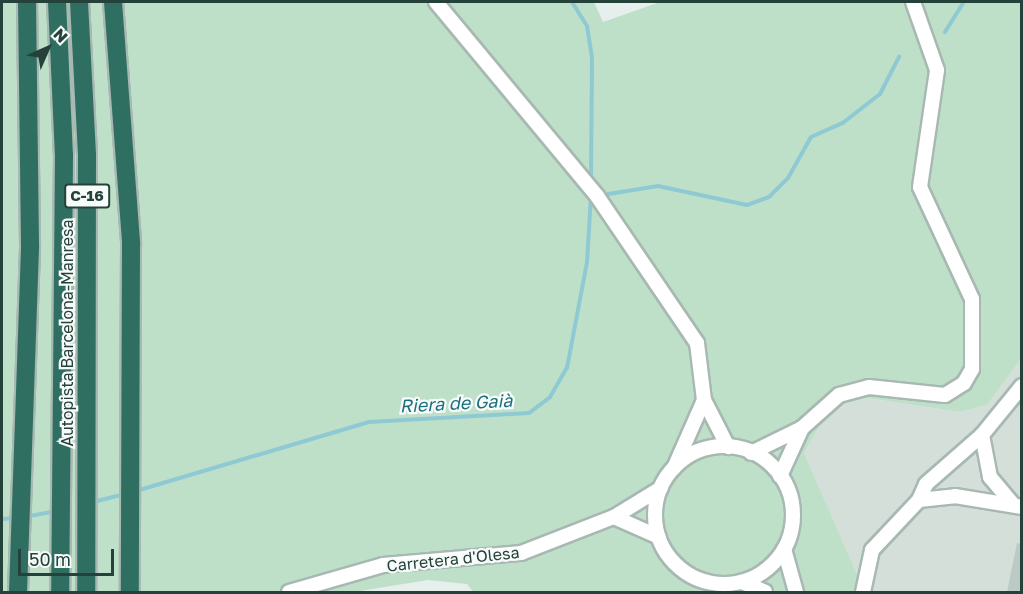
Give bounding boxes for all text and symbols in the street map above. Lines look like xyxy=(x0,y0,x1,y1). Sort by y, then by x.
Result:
north arrow xyxy=(18,18,78,78)
text: N xyxy=(49,24,72,47)
road number: C-16 xyxy=(63,184,111,208)
street label: Autopista Barcelona-Manresa xyxy=(57,219,77,447)
water label: Riera de Gaià xyxy=(399,389,513,417)
scale bar xyxy=(21,537,117,575)
street label: Carretera d'Olesa xyxy=(386,542,520,576)
text: 50 m xyxy=(29,548,71,570)

